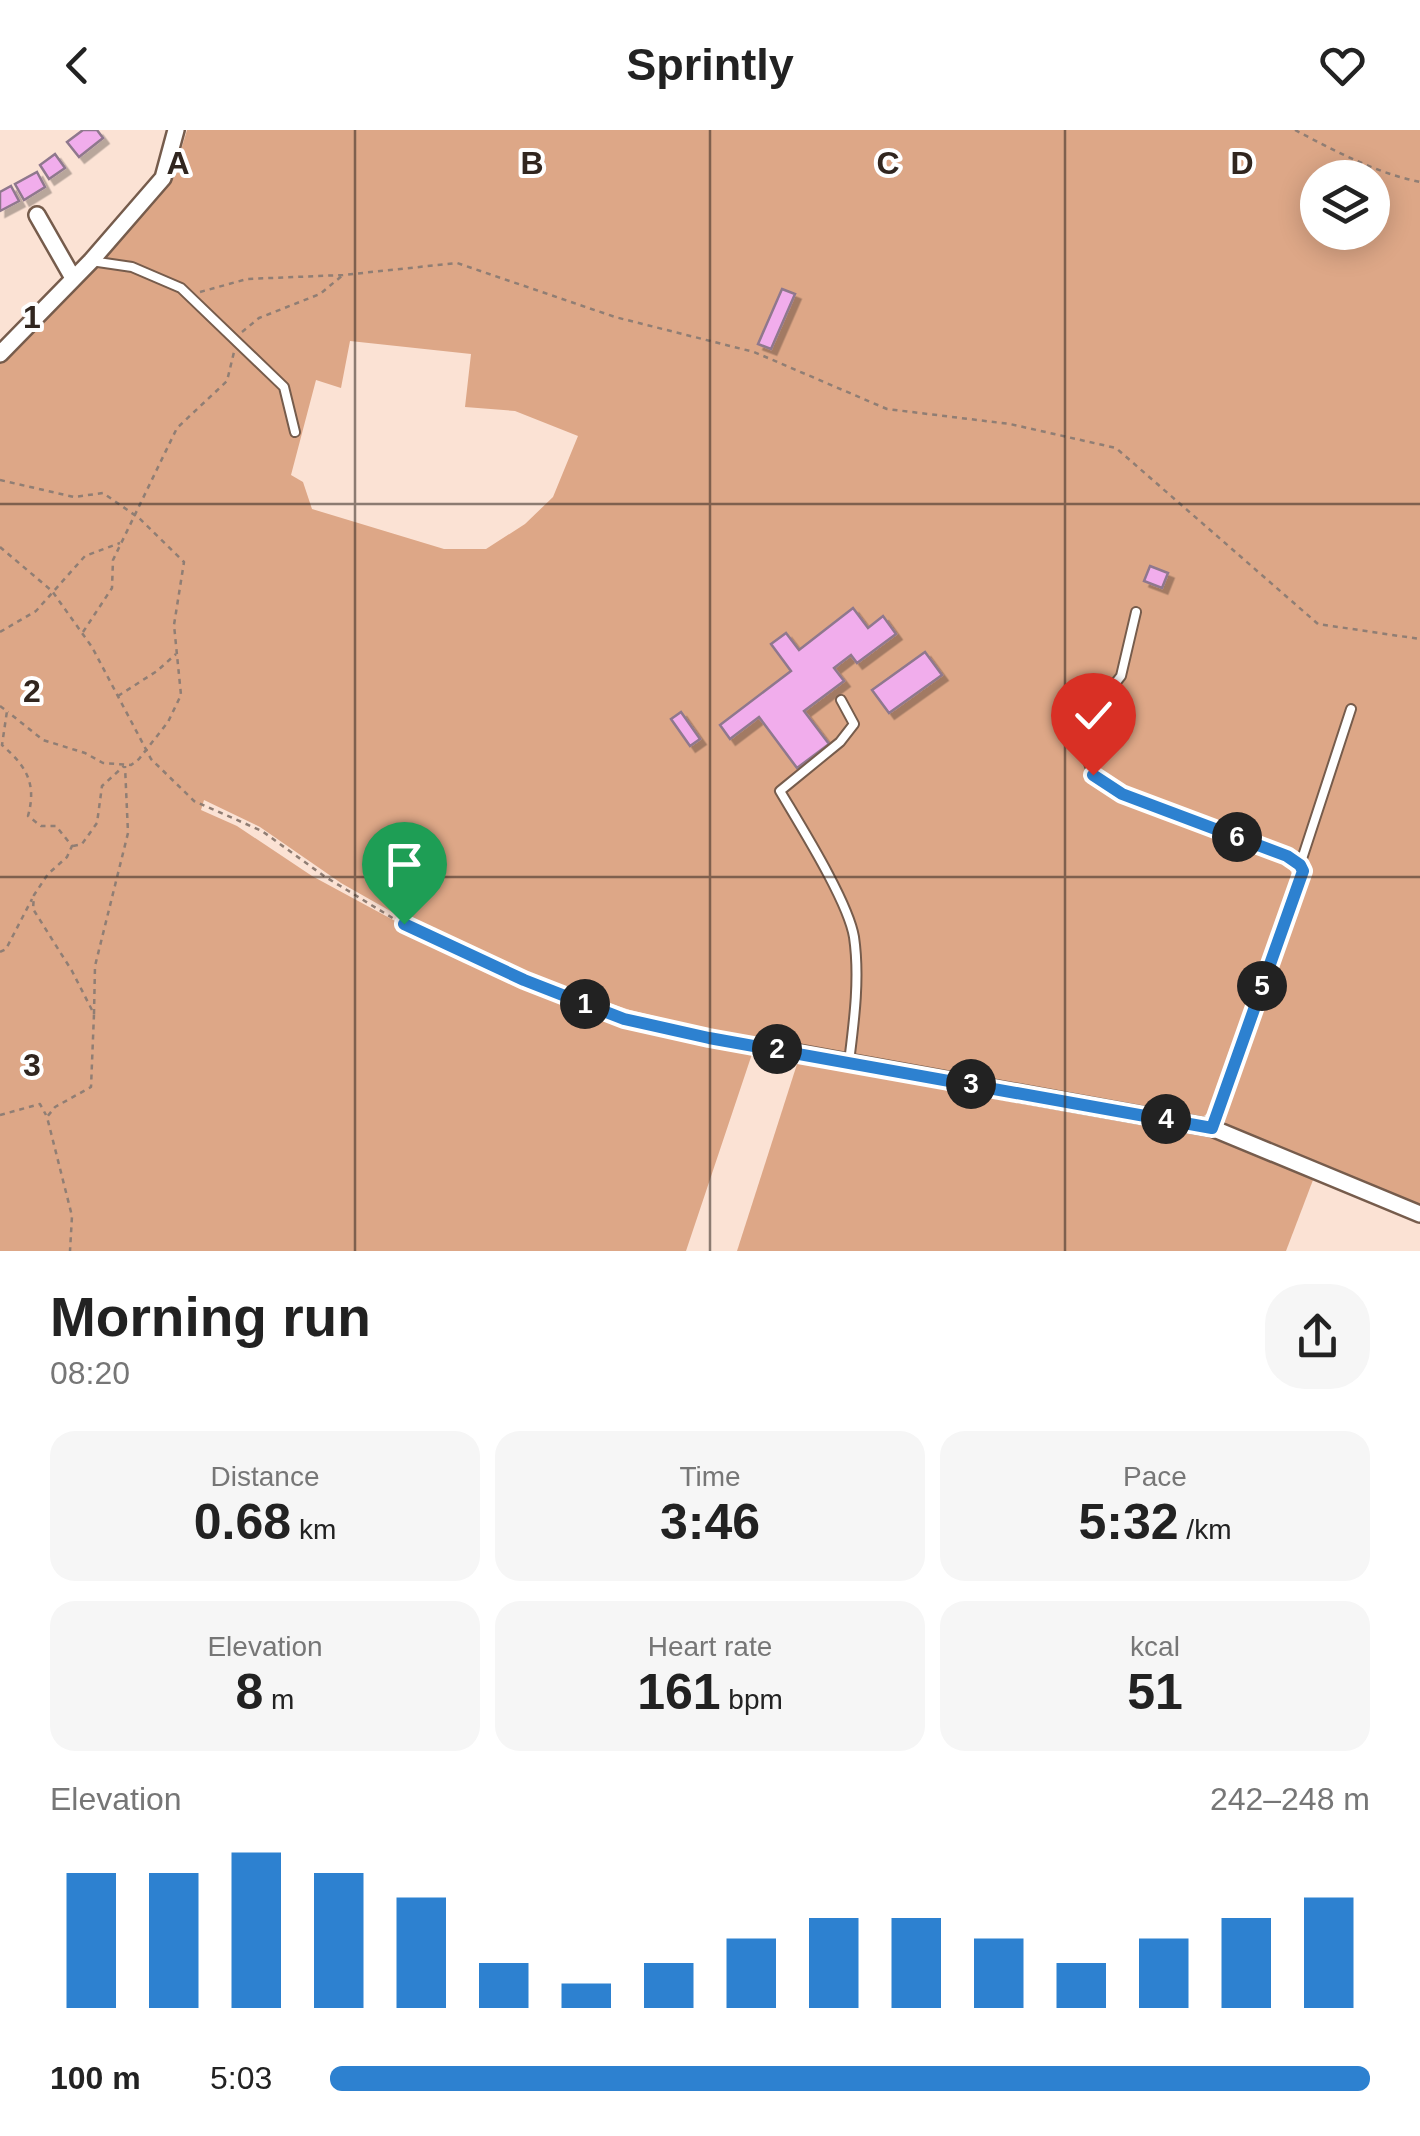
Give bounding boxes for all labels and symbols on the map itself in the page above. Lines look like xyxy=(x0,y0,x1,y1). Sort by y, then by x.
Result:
text: A xyxy=(166,145,190,181)
text: B xyxy=(520,145,544,181)
text: C xyxy=(876,145,900,181)
text: D xyxy=(1230,145,1254,181)
text: 1 xyxy=(23,299,41,335)
text: 2 xyxy=(23,673,41,709)
pin xyxy=(1051,673,1136,776)
pin: 6 xyxy=(1212,812,1262,862)
pin xyxy=(362,822,447,925)
pin: 5 xyxy=(1237,961,1287,1011)
pin: 1 xyxy=(560,979,610,1029)
pin: 2 xyxy=(752,1024,802,1074)
text: 3 xyxy=(23,1047,41,1083)
pin: 3 xyxy=(946,1059,996,1109)
pin: 4 xyxy=(1141,1094,1191,1144)

